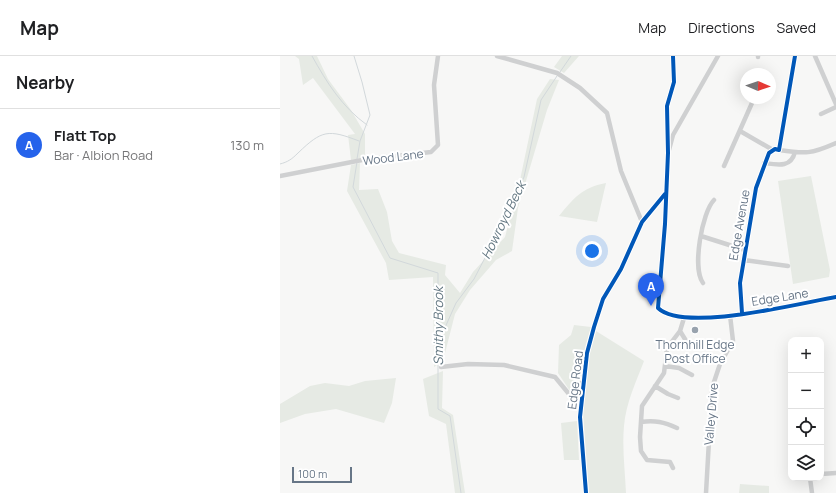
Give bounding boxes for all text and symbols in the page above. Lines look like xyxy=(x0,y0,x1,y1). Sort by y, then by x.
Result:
text: Map xyxy=(20,15,59,41)
text: Map xyxy=(638,18,666,37)
text: Directions xyxy=(688,18,755,37)
text: Saved xyxy=(777,18,816,37)
north arrow xyxy=(740,68,776,104)
text: Nearby xyxy=(16,71,74,94)
text: Flatt Top xyxy=(54,125,116,146)
text: A xyxy=(25,136,33,154)
text: 130 m xyxy=(230,136,264,154)
street label: Wood Lane xyxy=(362,145,424,169)
text: Bar · Albion Road xyxy=(54,146,153,164)
water label: Howroyd Beck xyxy=(476,176,531,262)
street label: Edge Avenue xyxy=(724,188,754,262)
your location xyxy=(582,241,602,261)
pin: A xyxy=(638,273,664,306)
water label: Smithy Brook xyxy=(429,284,447,365)
street label: Edge Lane xyxy=(750,284,810,310)
marker: Thornhill Edge Post Office xyxy=(690,325,700,335)
place label: Thornhill Edge Post Office xyxy=(656,336,734,367)
map controls xyxy=(788,337,824,481)
button: + xyxy=(788,337,824,373)
street label: Edge Road xyxy=(563,350,587,410)
button: − xyxy=(788,373,824,409)
street label: Valley Drive xyxy=(700,382,722,446)
button: locate xyxy=(788,409,824,445)
button: layers xyxy=(788,445,824,481)
scale bar xyxy=(292,465,352,484)
text: 100 m xyxy=(298,466,327,481)

